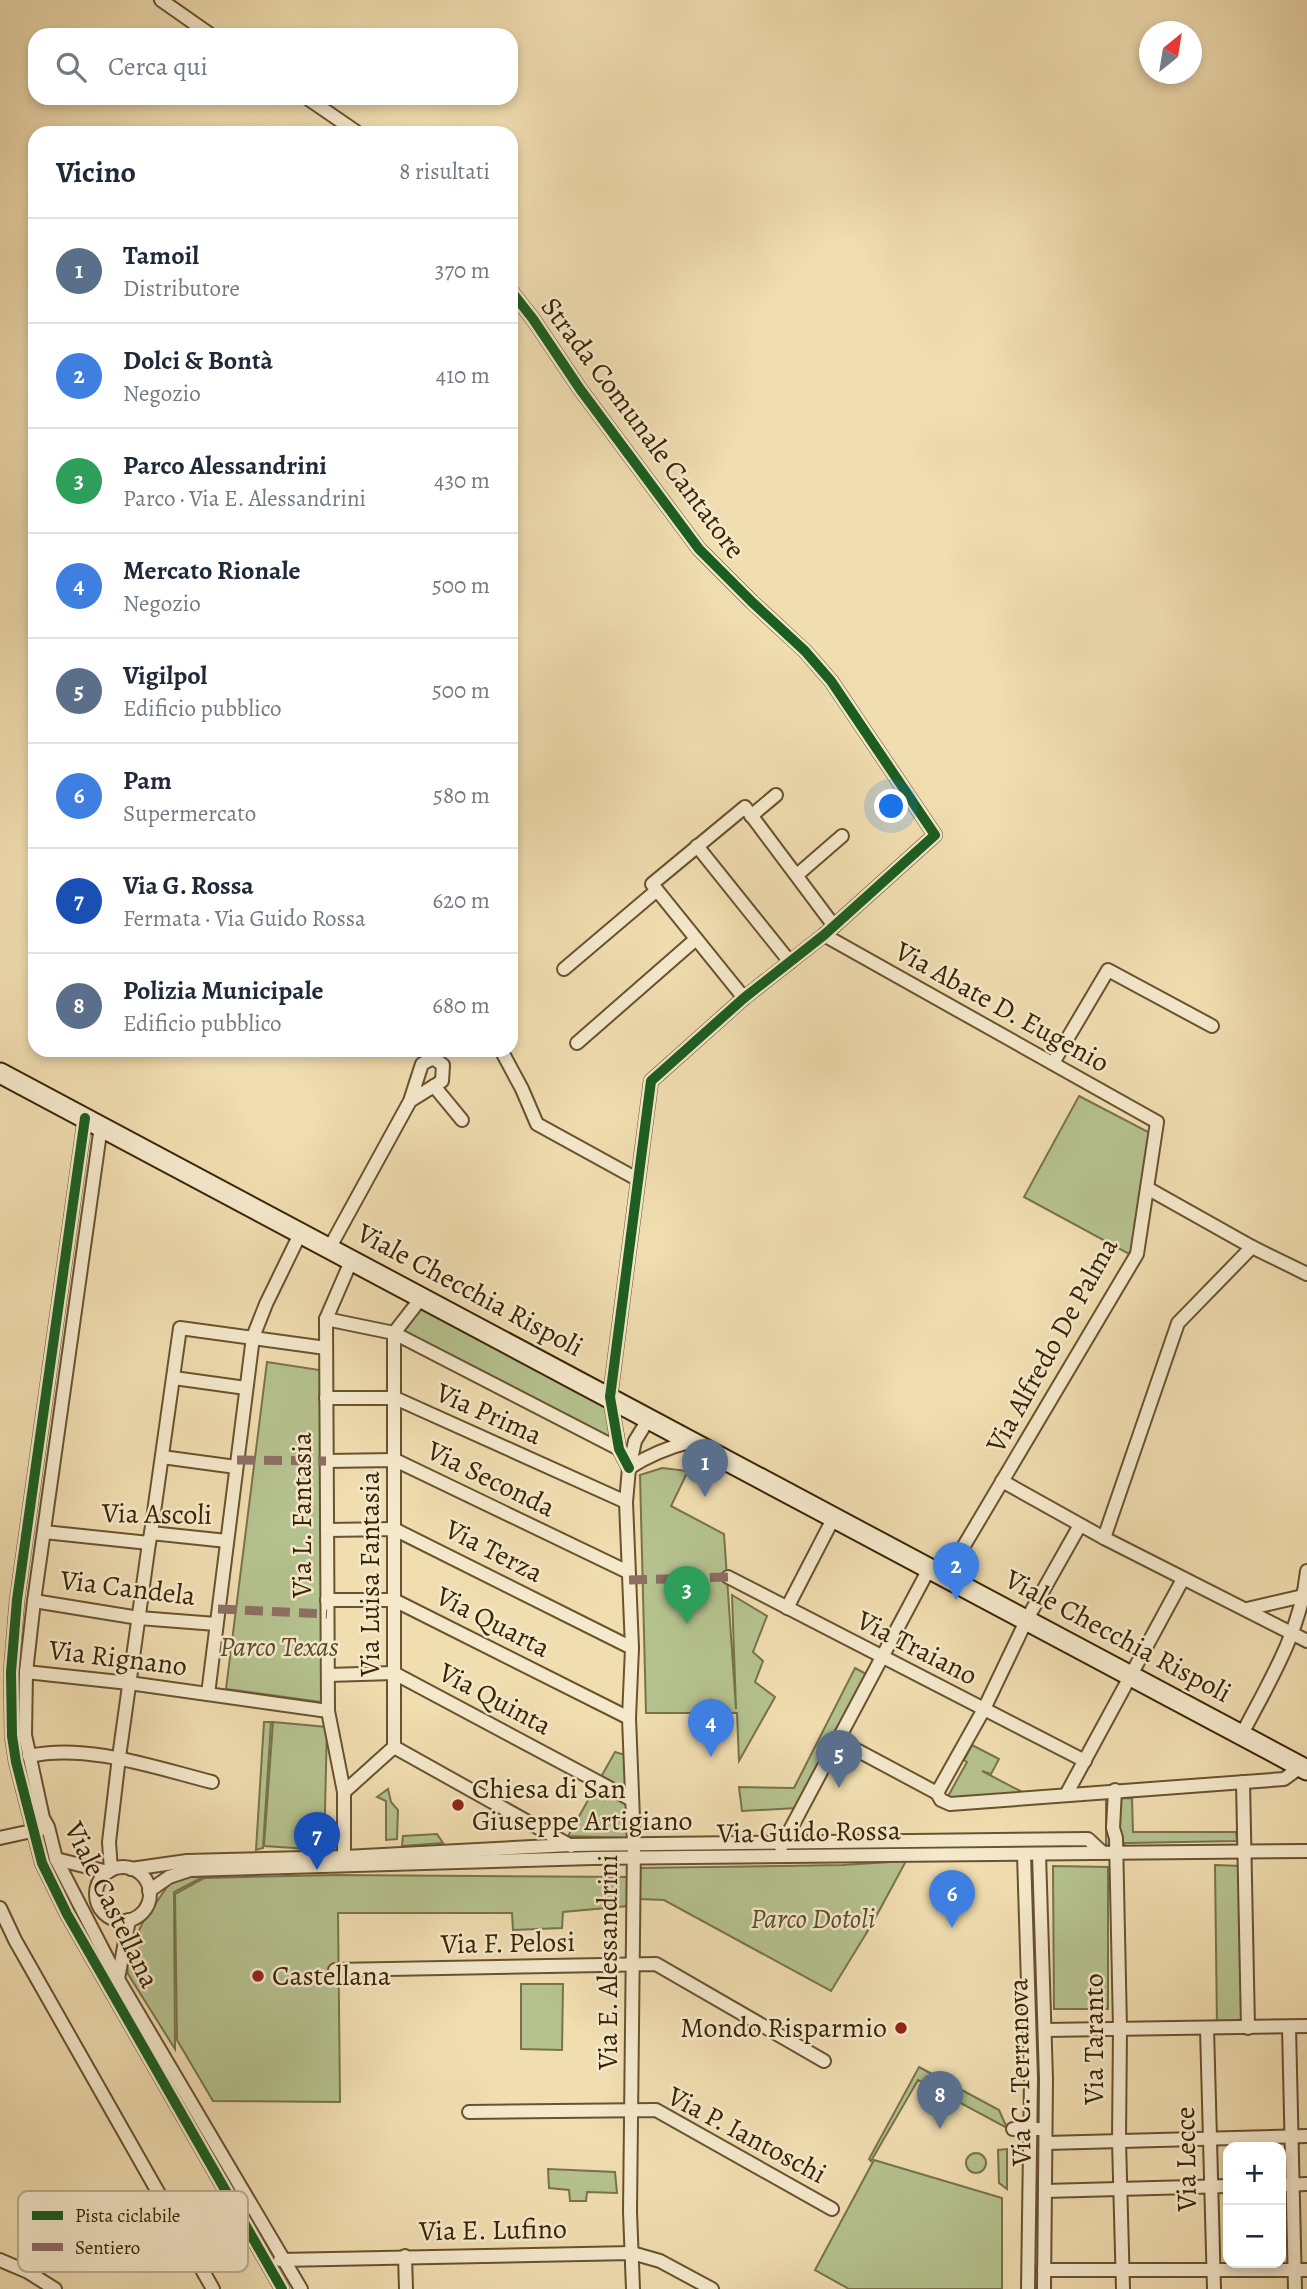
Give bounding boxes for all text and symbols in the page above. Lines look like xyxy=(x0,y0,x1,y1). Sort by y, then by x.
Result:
north arrow xyxy=(1139,21,1202,84)
search box xyxy=(28,28,518,105)
icon: search xyxy=(52,48,90,86)
text: Cerca qui xyxy=(108,49,208,84)
text: Vicino xyxy=(56,152,136,192)
text: 8 risultati xyxy=(399,156,490,187)
text: Tamoil xyxy=(123,238,199,273)
text: 1 xyxy=(75,255,83,286)
text: 370 m xyxy=(435,255,490,286)
text: Distributore xyxy=(123,273,240,304)
street label: Strada Comunale Cantatore xyxy=(532,289,754,567)
text: Dolci & Bontà xyxy=(123,343,273,378)
text: 2 xyxy=(73,360,85,391)
text: 410 m xyxy=(436,360,490,391)
text: Negozio xyxy=(123,378,201,409)
text: Parco Alessandrini xyxy=(123,448,327,483)
text: 3 xyxy=(74,465,84,496)
text: 430 m xyxy=(434,465,490,496)
text: Parco · Via E. Alessandrini xyxy=(123,483,366,514)
text: Mercato Rionale xyxy=(123,553,301,588)
text: 4 xyxy=(74,570,84,601)
text: 500 m xyxy=(432,570,490,601)
text: Negozio xyxy=(123,588,201,619)
text: Vigilpol xyxy=(123,658,207,693)
text: 5 xyxy=(74,675,84,706)
text: 500 m xyxy=(432,675,490,706)
text: Edificio pubblico xyxy=(123,693,282,724)
text: Pam xyxy=(123,763,172,798)
text: 6 xyxy=(74,780,84,811)
text: 580 m xyxy=(433,780,490,811)
your location xyxy=(874,789,908,823)
text: Supermercato xyxy=(123,798,256,829)
text: Via G. Rossa xyxy=(123,868,254,903)
text: 7 xyxy=(74,885,84,916)
text: 620 m xyxy=(432,885,490,916)
text: Fermata · Via Guido Rossa xyxy=(123,903,366,934)
street label: Via Abate D. Eugenio xyxy=(887,932,1116,1082)
text: Polizia Municipale xyxy=(123,973,324,1008)
text: 8 xyxy=(73,990,85,1021)
text: 680 m xyxy=(432,990,490,1021)
text: Edificio pubblico xyxy=(123,1008,282,1039)
street label: Viale Checchia Rispoli xyxy=(349,1214,590,1366)
street label: Via Alfredo De Palma xyxy=(977,1231,1127,1460)
street label: Via Prima xyxy=(429,1373,548,1454)
street label: Via Seconda xyxy=(420,1431,561,1526)
street label: Via L. Fantasia xyxy=(283,1432,321,1599)
pin: 1 xyxy=(682,1439,728,1497)
street label: Via Luisa Fantasia xyxy=(351,1471,389,1678)
street label: Via Ascoli xyxy=(101,1494,212,1534)
street label: Via Terza xyxy=(438,1510,550,1592)
pin: 2 xyxy=(933,1542,979,1600)
street label: Viale Checchia Rispoli xyxy=(997,1560,1238,1712)
street label: Via Candela xyxy=(57,1561,198,1615)
pin: 3 xyxy=(664,1566,710,1624)
street label: Via Quarta xyxy=(429,1577,557,1667)
street label: Via Traiano xyxy=(849,1601,984,1695)
park label: Parco Texas xyxy=(220,1628,339,1666)
street label: Via Rignano xyxy=(46,1631,189,1685)
street label: Via Quinta xyxy=(431,1653,558,1745)
pin: 4 xyxy=(688,1699,734,1757)
pin: 5 xyxy=(816,1730,862,1788)
place label: Chiesa di San Giuseppe Artigiano xyxy=(472,1770,693,1840)
marker: Chiesa di San Giuseppe Artigiano xyxy=(450,1797,466,1813)
street label: Via Guido Rossa xyxy=(716,1811,901,1853)
pin: 7 xyxy=(294,1812,340,1870)
street label: Viale Castellana xyxy=(55,1815,169,1994)
street label: Via E. Alessandrini xyxy=(589,1854,627,2071)
pin: 6 xyxy=(929,1870,975,1928)
park label: Parco Dotoli xyxy=(751,1900,875,1938)
street label: Via F. Pelosi xyxy=(439,1923,576,1963)
place label: Castellana xyxy=(272,1957,391,1995)
marker: Castellana xyxy=(250,1968,266,1984)
street label: Via Taranto xyxy=(1075,1973,1113,2106)
street label: Via C. Terranova xyxy=(999,1978,1041,2167)
place label: Mondo Risparmio xyxy=(680,2009,887,2047)
marker: Mondo Risparmio xyxy=(893,2020,909,2036)
pin: 8 xyxy=(917,2071,963,2129)
street label: Via P. Iantoschi xyxy=(660,2077,833,2193)
street label: Via Lecce xyxy=(1166,2106,1206,2213)
map controls xyxy=(1223,2142,1286,2268)
button: + xyxy=(1223,2142,1286,2205)
legend xyxy=(18,2191,248,2272)
text: Pista ciclabile xyxy=(75,2203,180,2229)
button: − xyxy=(1223,2205,1286,2268)
street label: Via E. Lufino xyxy=(418,2210,567,2250)
text: Sentiero xyxy=(75,2235,140,2261)

